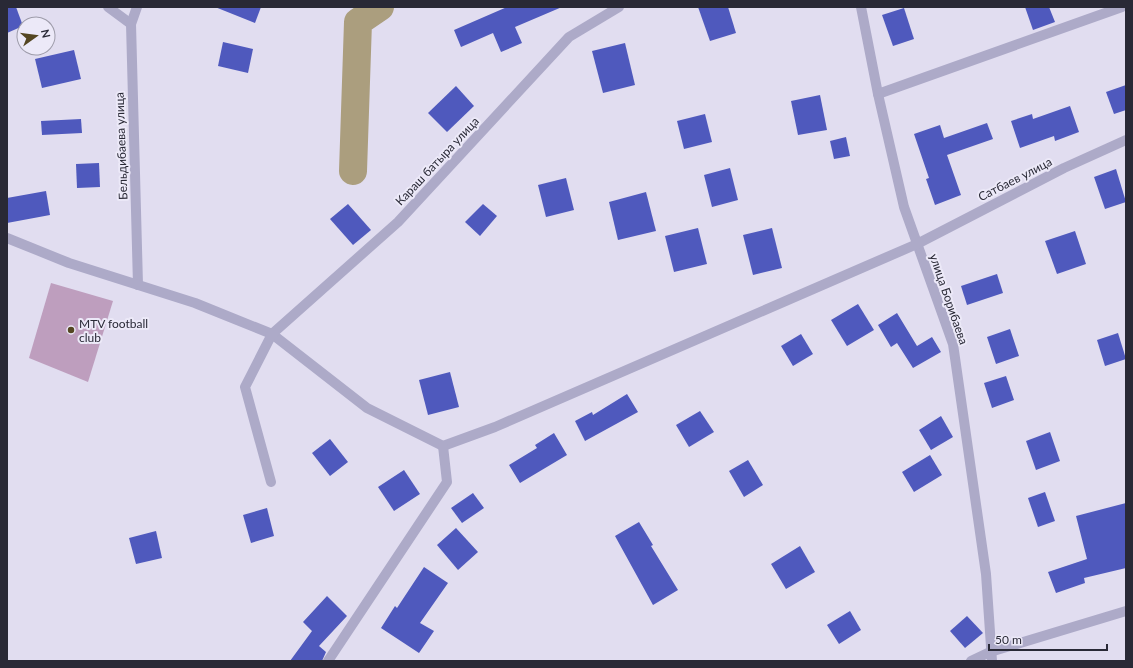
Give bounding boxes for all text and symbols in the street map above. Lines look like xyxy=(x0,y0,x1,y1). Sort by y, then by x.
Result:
north arrow xyxy=(16,16,56,56)
text: N xyxy=(39,28,54,39)
street label: Бельдибаева улица xyxy=(112,92,130,200)
street label: Караш батыра улица xyxy=(392,114,482,208)
street label: Сатбаев улица xyxy=(975,154,1055,204)
street label: улица Борибаева xyxy=(926,252,972,346)
place label: MTV football club xyxy=(79,316,148,345)
marker: MTV football club xyxy=(66,325,76,335)
scale bar xyxy=(989,626,1107,652)
text: 50 m xyxy=(995,632,1022,647)

